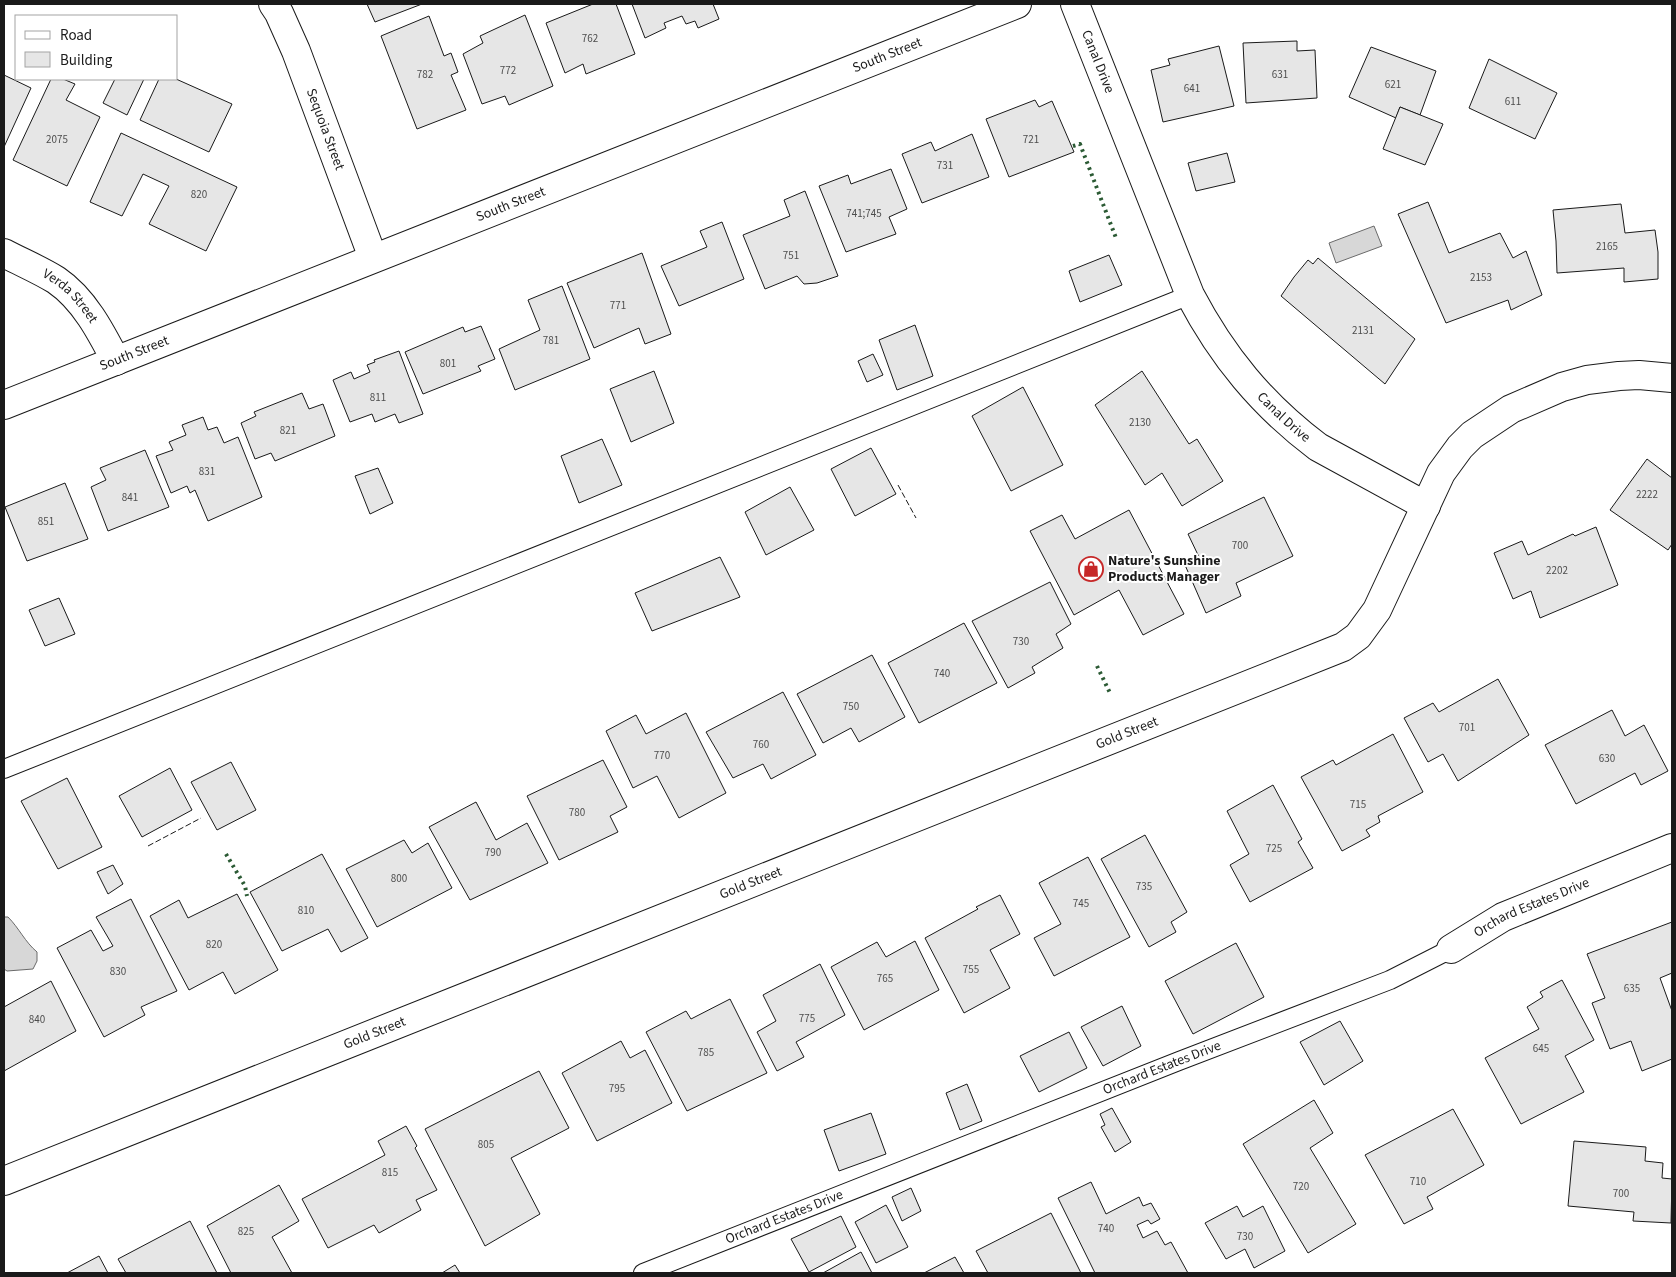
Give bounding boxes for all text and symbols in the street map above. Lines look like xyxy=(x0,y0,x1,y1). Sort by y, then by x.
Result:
legend xyxy=(15,15,178,80)
text: Road xyxy=(60,25,92,46)
street label: Canal Drive xyxy=(1076,27,1119,96)
house number: 762 xyxy=(582,31,598,46)
street label: South Street xyxy=(850,33,925,78)
text: Building xyxy=(60,50,113,71)
house number: 772 xyxy=(500,63,516,78)
house number: 782 xyxy=(417,67,433,82)
house number: 631 xyxy=(1272,67,1288,82)
house number: 621 xyxy=(1385,77,1401,92)
house number: 641 xyxy=(1184,81,1200,96)
street label: Sequoia Street xyxy=(301,86,350,173)
house number: 611 xyxy=(1505,94,1521,109)
house number: 2075 xyxy=(46,132,68,147)
house number: 721 xyxy=(1023,132,1039,147)
house number: 731 xyxy=(937,158,953,173)
street label: South Street xyxy=(473,182,549,227)
house number: 820 xyxy=(191,187,207,202)
house number: 741;745 xyxy=(846,206,882,221)
house number: 2165 xyxy=(1596,239,1618,254)
house number: 751 xyxy=(783,248,799,263)
street label: Verda Street xyxy=(39,264,103,328)
house number: 2153 xyxy=(1470,270,1492,285)
house number: 771 xyxy=(610,298,626,313)
house number: 2131 xyxy=(1352,323,1374,338)
street label: South Street xyxy=(97,331,172,376)
house number: 781 xyxy=(543,333,559,348)
house number: 801 xyxy=(440,356,456,371)
street label: Canal Drive xyxy=(1252,388,1315,447)
house number: 811 xyxy=(370,390,386,405)
house number: 2130 xyxy=(1129,415,1151,430)
house number: 821 xyxy=(280,423,296,438)
house number: 831 xyxy=(199,464,215,479)
house number: 2222 xyxy=(1636,487,1658,502)
house number: 841 xyxy=(122,490,138,505)
house number: 851 xyxy=(38,514,54,529)
house number: 700 xyxy=(1232,538,1248,553)
place label: Nature's Sunshine Products Manager xyxy=(1108,551,1220,587)
shop icon: Nature's Sunshine Products Manager xyxy=(1078,556,1104,582)
house number: 2202 xyxy=(1546,563,1568,578)
house number: 730 xyxy=(1013,634,1029,649)
house number: 740 xyxy=(934,666,950,681)
house number: 750 xyxy=(843,699,859,714)
street label: Gold Street xyxy=(1093,712,1161,755)
house number: 701 xyxy=(1459,720,1475,735)
house number: 760 xyxy=(753,737,769,752)
house number: 770 xyxy=(654,748,670,763)
house number: 630 xyxy=(1599,751,1615,766)
house number: 715 xyxy=(1350,797,1366,812)
house number: 780 xyxy=(569,805,585,820)
house number: 725 xyxy=(1266,841,1282,856)
house number: 790 xyxy=(485,845,501,860)
street label: Gold Street xyxy=(717,862,785,905)
house number: 800 xyxy=(391,871,407,886)
street label: Orchard Estates Drive xyxy=(1470,873,1593,943)
house number: 735 xyxy=(1136,879,1152,894)
house number: 745 xyxy=(1073,896,1089,911)
house number: 810 xyxy=(298,903,314,918)
house number: 820 xyxy=(206,937,222,952)
house number: 755 xyxy=(963,962,979,977)
house number: 830 xyxy=(110,964,126,979)
house number: 765 xyxy=(877,971,893,986)
house number: 635 xyxy=(1624,981,1640,996)
house number: 775 xyxy=(799,1011,815,1026)
house number: 840 xyxy=(29,1012,45,1027)
street label: Gold Street xyxy=(340,1012,409,1055)
street label: Orchard Estates Drive xyxy=(1100,1036,1224,1100)
house number: 645 xyxy=(1533,1041,1549,1056)
house number: 785 xyxy=(698,1045,714,1060)
house number: 795 xyxy=(609,1081,625,1096)
house number: 805 xyxy=(478,1137,494,1152)
house number: 815 xyxy=(382,1165,398,1180)
house number: 710 xyxy=(1410,1174,1426,1189)
house number: 720 xyxy=(1293,1179,1309,1194)
street label: Orchard Estates Drive xyxy=(722,1185,846,1249)
house number: 700 xyxy=(1613,1186,1629,1201)
house number: 740 xyxy=(1098,1221,1114,1236)
house number: 825 xyxy=(238,1224,254,1239)
house number: 730 xyxy=(1237,1229,1253,1244)

